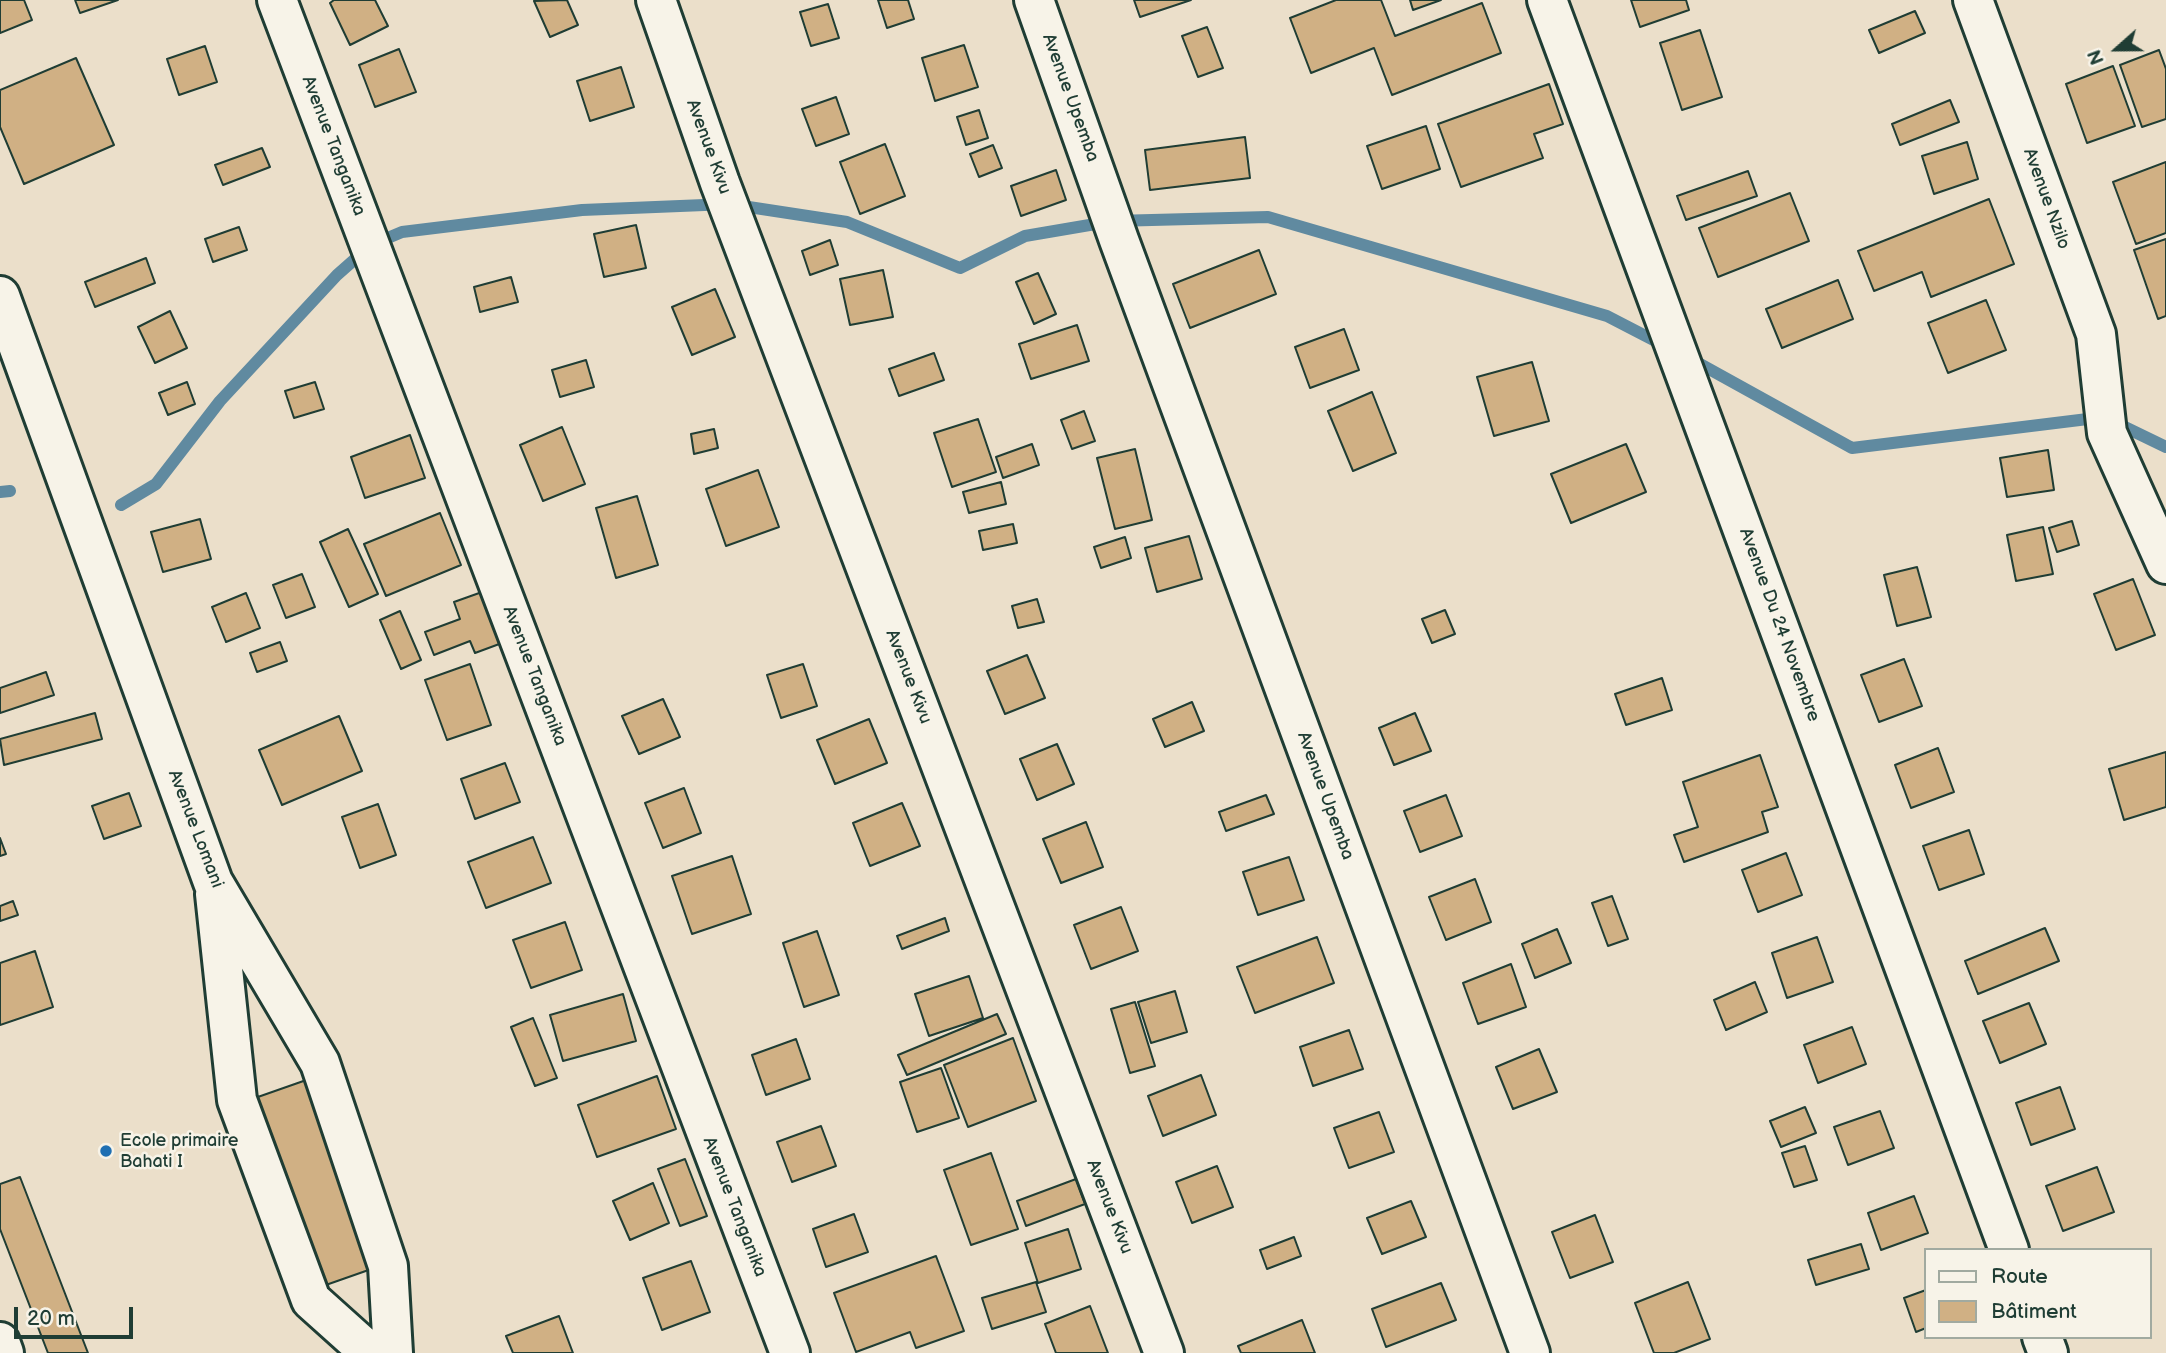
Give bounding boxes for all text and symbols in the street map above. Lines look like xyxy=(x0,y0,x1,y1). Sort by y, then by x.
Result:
north arrow xyxy=(2082,14,2152,84)
street label: Avenue Upemba xyxy=(1037,31,1103,165)
text: N xyxy=(2084,46,2110,67)
street label: Avenue Tanganika xyxy=(296,73,370,219)
street label: Avenue Kivu xyxy=(681,97,735,197)
street label: Avenue Nzilo xyxy=(2018,146,2074,252)
street label: Avenue Du 24 Novembre xyxy=(1734,525,1824,725)
street label: Avenue Tanganika xyxy=(497,603,571,749)
street label: Avenue Kivu xyxy=(880,627,936,727)
street label: Avenue Upemba xyxy=(1292,729,1358,863)
street label: Avenue Lomani xyxy=(163,767,227,891)
place label: Ecole primaire Bahati I xyxy=(120,1130,238,1172)
street label: Avenue Tanganika xyxy=(697,1134,771,1280)
marker: Ecole primaire Bahati I xyxy=(98,1143,114,1159)
street label: Avenue Kivu xyxy=(1081,1157,1137,1257)
legend xyxy=(1924,1248,2152,1339)
text: Route xyxy=(1991,1264,2048,1289)
scale bar xyxy=(18,1294,136,1338)
text: Bâtiment xyxy=(1991,1299,2077,1324)
text: 20 m xyxy=(27,1306,75,1331)

